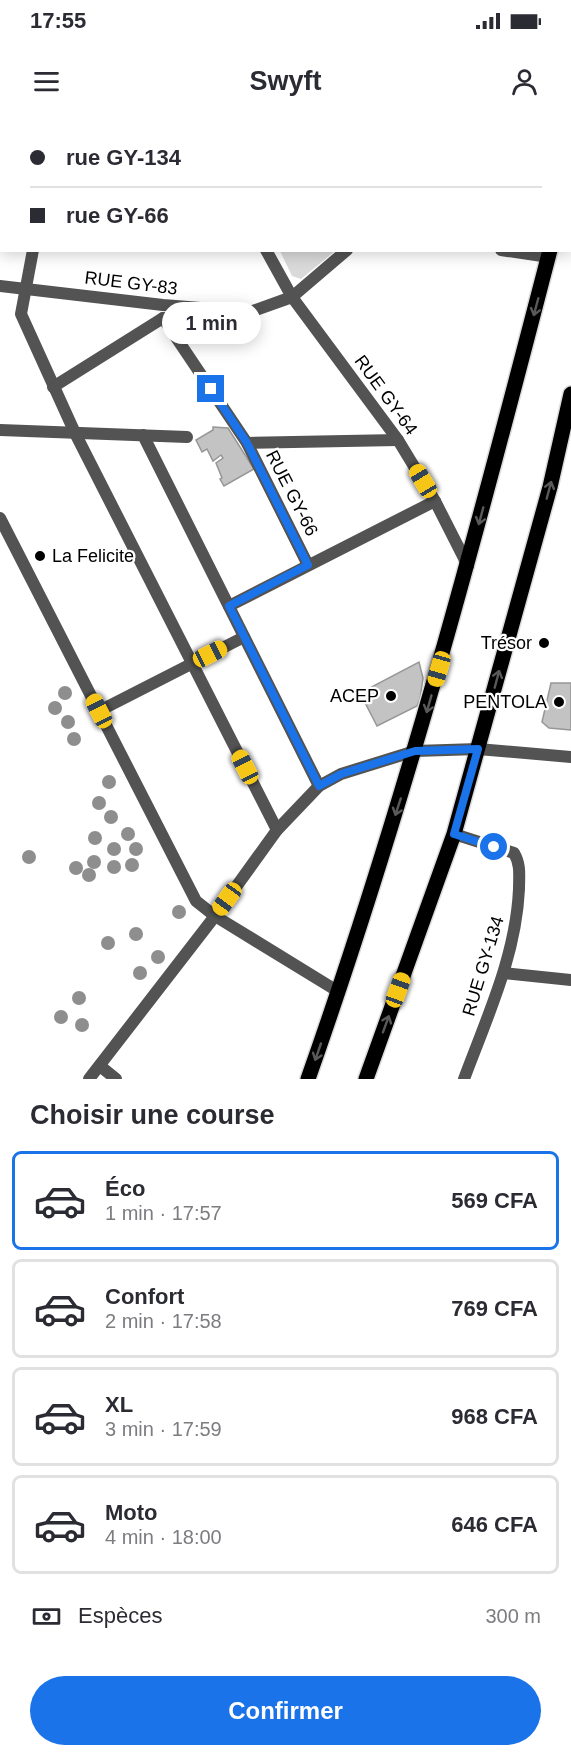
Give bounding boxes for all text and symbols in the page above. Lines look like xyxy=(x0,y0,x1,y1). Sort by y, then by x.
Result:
text: 17:55 xyxy=(30,8,86,33)
icon: menu xyxy=(30,65,63,98)
icon: person xyxy=(508,65,541,98)
text: Swyft xyxy=(249,66,322,96)
text: rue GY-134 xyxy=(66,145,181,170)
text: rue GY-66 xyxy=(66,203,169,228)
street label: RUE GY-83 xyxy=(83,267,179,299)
one-way arrow xyxy=(529,297,541,316)
callout: 1 min xyxy=(162,302,260,344)
text: 1 min xyxy=(185,312,238,334)
street label: RUE GY-64 xyxy=(350,351,422,439)
route end xyxy=(197,375,224,402)
street label: RUE GY-66 xyxy=(262,447,322,539)
car xyxy=(406,461,440,501)
one-way arrow xyxy=(543,481,555,500)
one-way arrow xyxy=(474,506,486,525)
place label: La Felicite xyxy=(52,546,134,566)
marker: La Felicite xyxy=(33,549,47,563)
place label: Trésor xyxy=(481,633,532,653)
marker: Trésor xyxy=(537,636,551,650)
car xyxy=(190,638,230,670)
car xyxy=(425,649,453,689)
one-way arrow xyxy=(492,669,504,688)
place label: ACEP xyxy=(330,686,379,706)
marker: ACEP xyxy=(384,689,398,703)
car xyxy=(83,691,115,731)
place label: PENTOLA xyxy=(463,692,547,712)
one-way arrow xyxy=(423,694,434,713)
marker: PENTOLA xyxy=(552,695,566,709)
car xyxy=(229,747,261,787)
one-way arrow xyxy=(391,797,402,816)
route start xyxy=(480,833,507,860)
car xyxy=(209,879,245,919)
street label: RUE GY-134 xyxy=(458,914,508,1018)
car xyxy=(383,970,413,1010)
one-way arrow xyxy=(382,1015,393,1034)
one-way arrow xyxy=(311,1042,322,1061)
text: Choisir une course xyxy=(30,1100,275,1130)
icon: car xyxy=(33,1174,87,1228)
text: Éco xyxy=(105,1176,145,1201)
text: 569 CFA xyxy=(451,1188,538,1213)
text: 1 min · 17:57 xyxy=(105,1202,222,1224)
icon: car xyxy=(33,1282,87,1336)
text: Confort xyxy=(105,1284,184,1309)
text: 769 CFA xyxy=(451,1296,538,1321)
text: 2 min · 17:58 xyxy=(105,1310,222,1332)
icon: car xyxy=(33,1390,87,1444)
text: XL xyxy=(105,1392,133,1417)
text: 968 CFA xyxy=(451,1404,538,1429)
text: 3 min · 17:59 xyxy=(105,1418,222,1440)
icon: car xyxy=(33,1498,87,1552)
text: Moto xyxy=(105,1500,158,1525)
text: 646 CFA xyxy=(451,1512,538,1537)
text: 4 min · 18:00 xyxy=(105,1526,222,1548)
icon: cash xyxy=(30,1600,63,1633)
text: Espèces xyxy=(78,1603,162,1628)
text: 300 m xyxy=(485,1605,541,1627)
button: Confirmer xyxy=(30,1676,541,1745)

